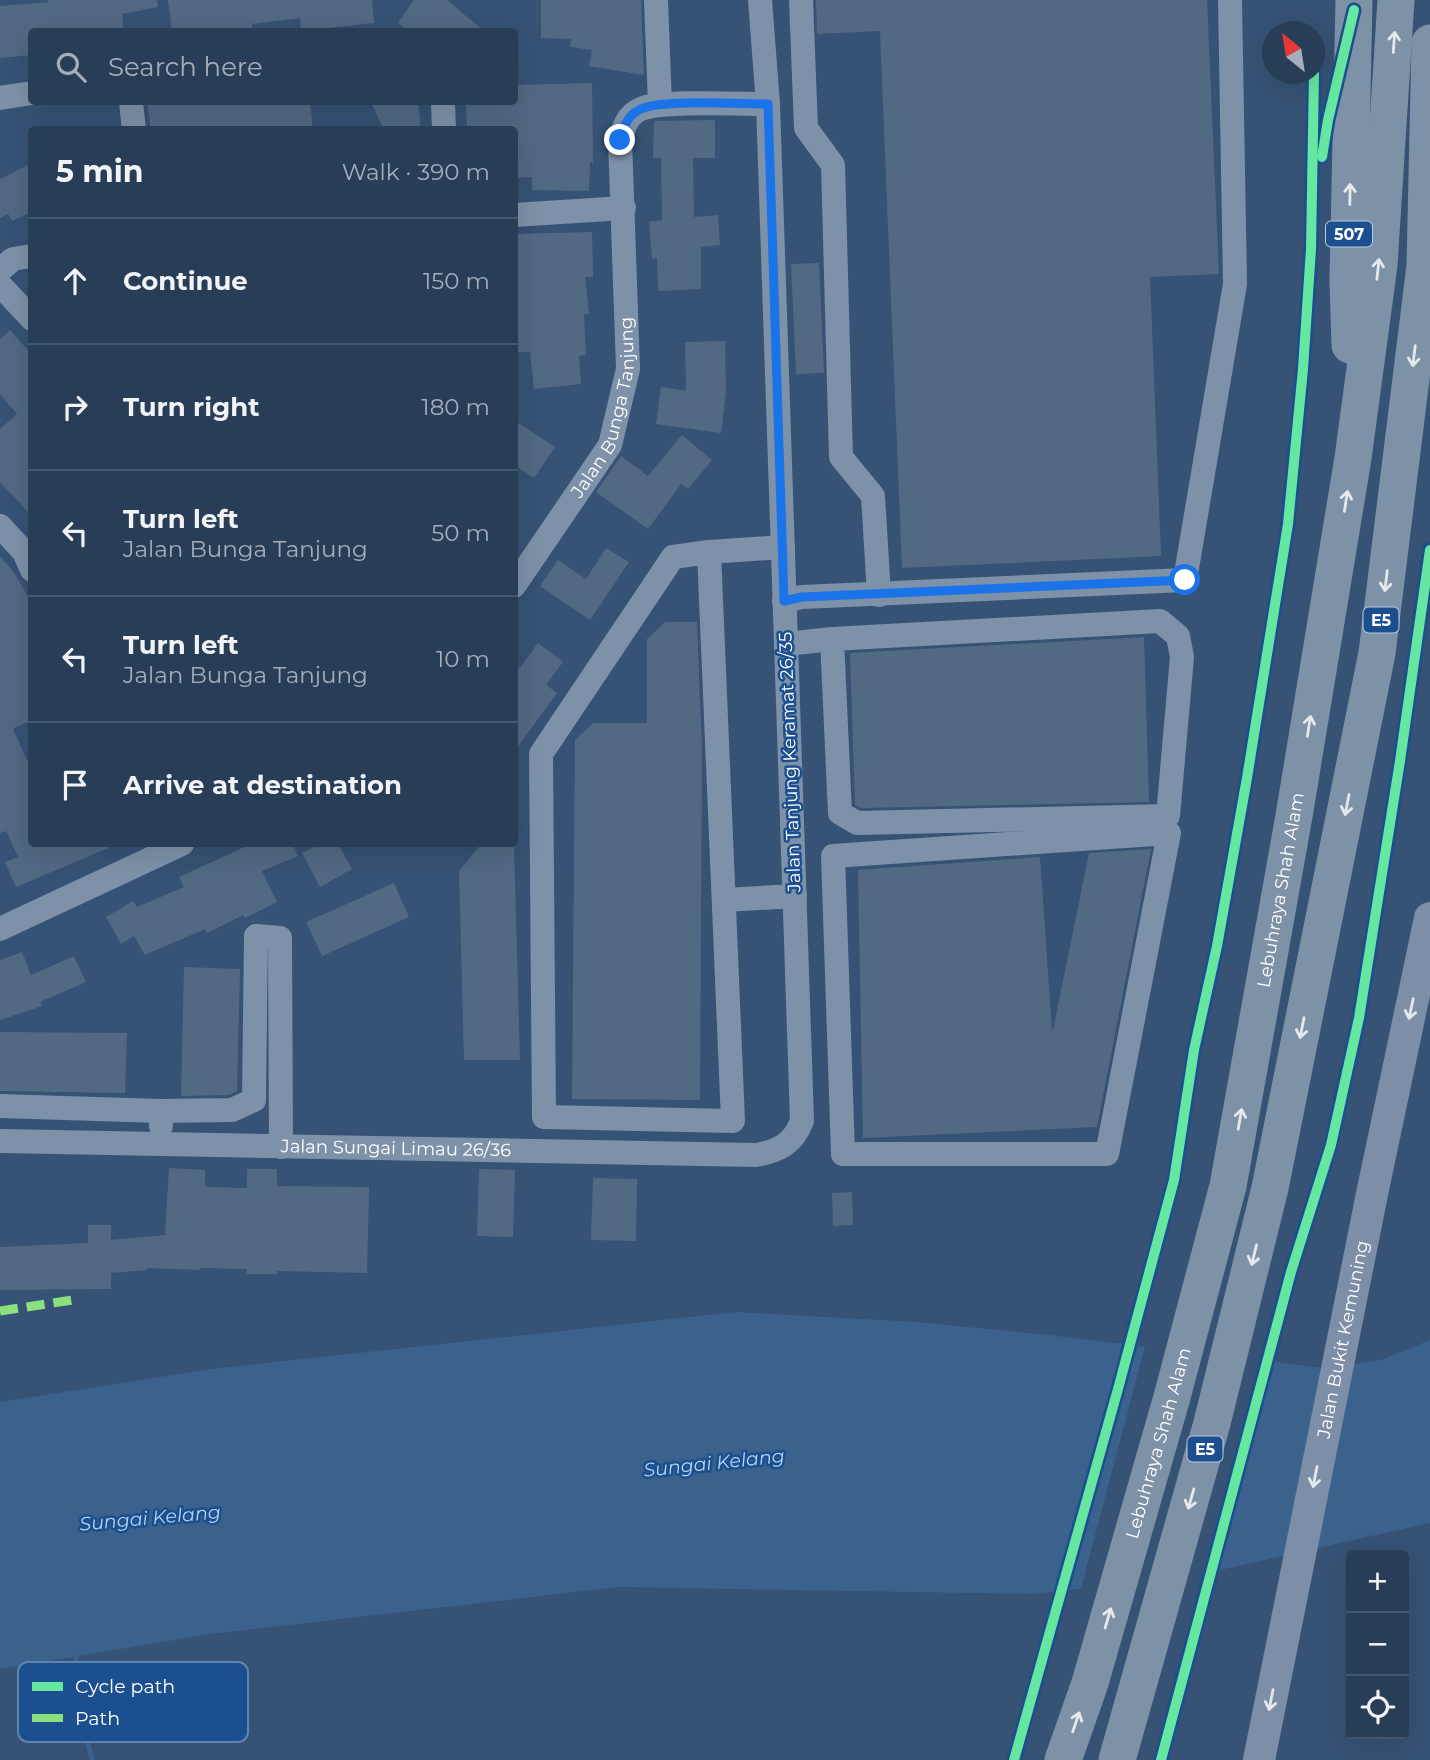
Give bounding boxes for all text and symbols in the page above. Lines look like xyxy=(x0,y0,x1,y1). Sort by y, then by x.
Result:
north arrow xyxy=(1262,21,1325,84)
search box xyxy=(28,28,518,105)
one-way arrow xyxy=(1387,31,1400,54)
icon: search xyxy=(52,48,90,86)
text: Search here xyxy=(108,51,263,83)
route end xyxy=(604,124,635,155)
text: 5 min xyxy=(56,153,144,190)
text: Walk · 390 m xyxy=(342,158,490,186)
one-way arrow xyxy=(1343,183,1357,206)
road number: 507 xyxy=(1326,222,1372,246)
one-way arrow xyxy=(1372,258,1385,281)
icon: ahead xyxy=(56,262,94,300)
text: Continue xyxy=(123,265,248,297)
text: 150 m xyxy=(423,267,490,295)
street label: Jalan Bunga Tanjung xyxy=(566,316,639,503)
one-way arrow xyxy=(1407,344,1420,366)
icon: right xyxy=(56,388,94,426)
text: Turn right xyxy=(123,391,259,423)
text: 180 m xyxy=(421,393,490,421)
one-way arrow xyxy=(1340,490,1353,513)
text: Turn left xyxy=(123,503,239,535)
icon: left xyxy=(56,514,94,552)
text: 50 m xyxy=(431,519,490,547)
text: Jalan Bunga Tanjung xyxy=(123,535,368,563)
route start xyxy=(1169,564,1200,595)
one-way arrow xyxy=(1379,570,1392,592)
road number: E5 xyxy=(1364,608,1398,632)
text: Turn left xyxy=(123,629,239,661)
street label: Jalan Tanjung Keramat 26/35 xyxy=(774,631,806,894)
icon: left xyxy=(56,640,94,678)
text: 10 m xyxy=(436,645,490,673)
text: Jalan Bunga Tanjung xyxy=(123,661,368,689)
one-way arrow xyxy=(1303,715,1316,738)
icon: arrive xyxy=(56,766,94,804)
text: Arrive at destination xyxy=(123,769,402,801)
street label: Lebuhraya Shah Alam xyxy=(1253,791,1309,989)
one-way arrow xyxy=(1339,793,1353,816)
one-way arrow xyxy=(1403,997,1417,1020)
one-way arrow xyxy=(1295,1016,1308,1039)
one-way arrow xyxy=(1234,1108,1247,1131)
street label: Jalan Sungai Limau 26/36 xyxy=(280,1135,511,1161)
street label: Jalan Bukit Kemuning xyxy=(1312,1239,1373,1441)
one-way arrow xyxy=(1247,1243,1260,1266)
street label: Lebuhraya Shah Alam xyxy=(1121,1345,1196,1541)
road number: E5 xyxy=(1188,1436,1222,1462)
water label: Sungai Kelang xyxy=(642,1444,786,1482)
one-way arrow xyxy=(1308,1465,1322,1488)
one-way arrow xyxy=(1184,1487,1197,1510)
water label: Sungai Kelang xyxy=(78,1500,222,1536)
map controls xyxy=(1346,1550,1409,1739)
button: + xyxy=(1346,1550,1409,1613)
one-way arrow xyxy=(1103,1607,1116,1629)
button: − xyxy=(1346,1613,1409,1676)
legend xyxy=(18,1662,248,1742)
text: Cycle path xyxy=(75,1675,175,1698)
button: locate xyxy=(1346,1676,1409,1739)
one-way arrow xyxy=(1263,1688,1277,1711)
text: Path xyxy=(75,1707,120,1730)
one-way arrow xyxy=(1071,1711,1083,1733)

